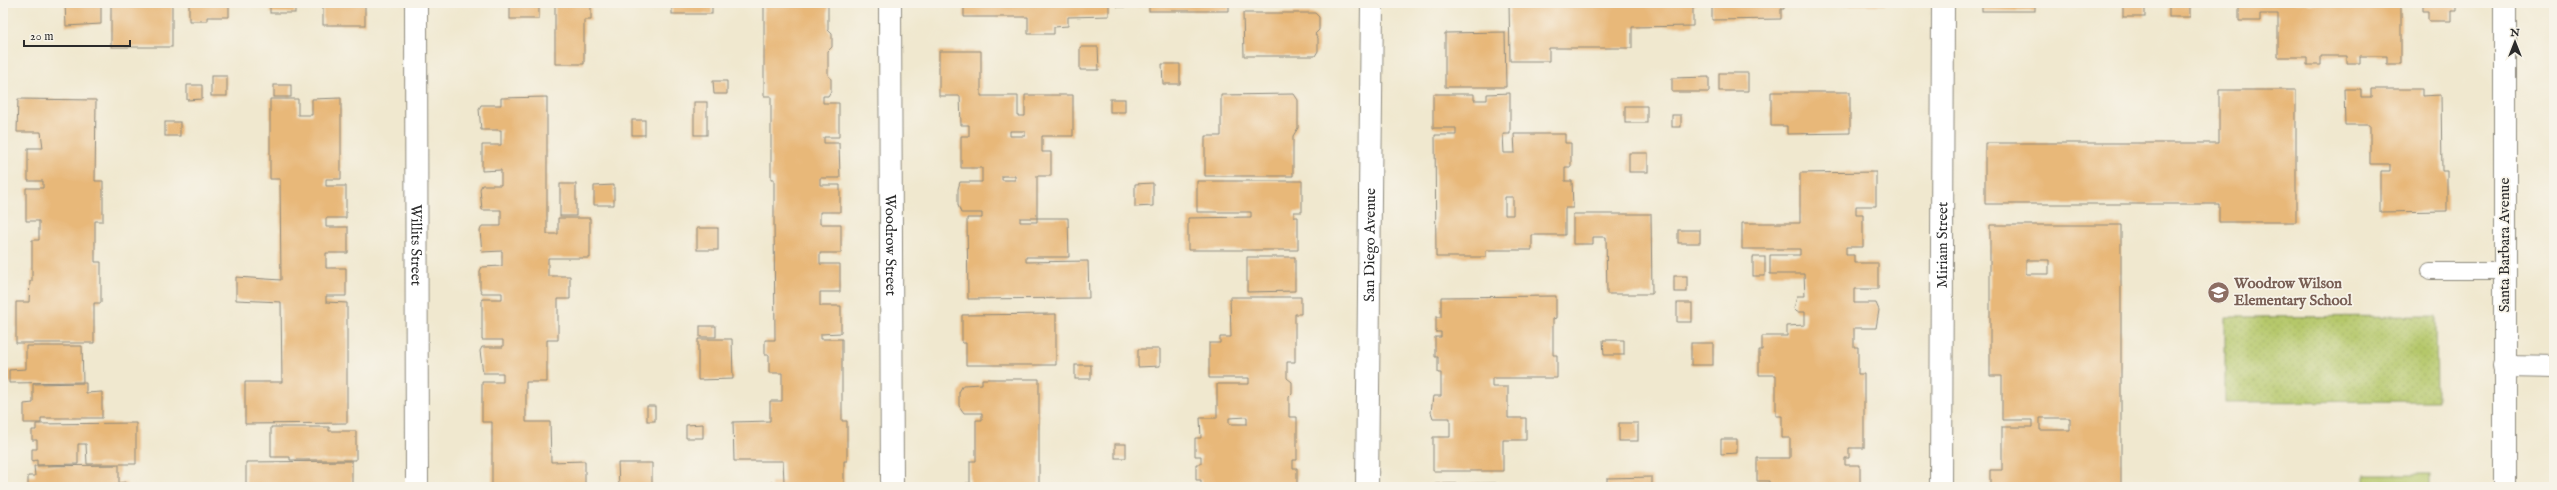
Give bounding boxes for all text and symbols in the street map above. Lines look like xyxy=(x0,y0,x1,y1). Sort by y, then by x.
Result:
scale bar xyxy=(24,22,130,48)
north arrow xyxy=(2495,22,2535,62)
text: N xyxy=(2509,26,2520,40)
text: 20 m xyxy=(30,29,53,44)
street label: Santa Barbara Avenue xyxy=(2495,178,2514,312)
street label: San Diego Avenue xyxy=(1359,188,1380,302)
street label: Woodrow Street xyxy=(881,194,901,296)
street label: Miriam Street xyxy=(1932,202,1952,288)
street label: Willits Street xyxy=(407,204,426,286)
place label: Woodrow Wilson Elementary School xyxy=(2233,274,2353,310)
school or university icon: Woodrow Wilson Elementary School xyxy=(2206,279,2232,305)

